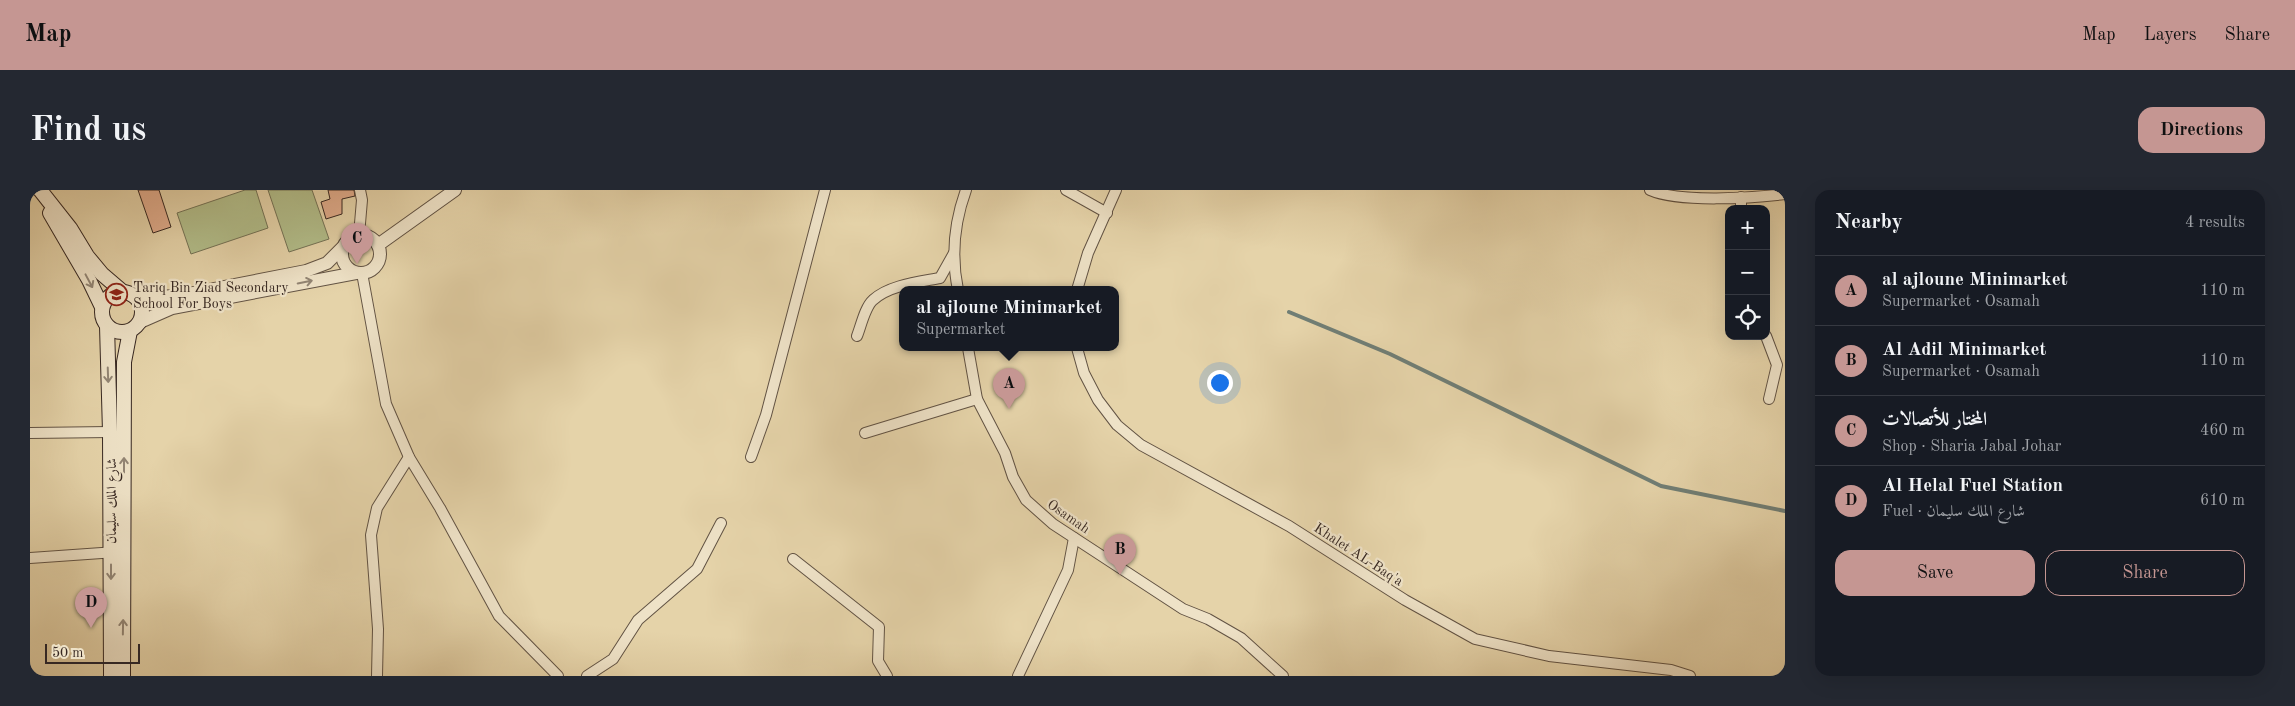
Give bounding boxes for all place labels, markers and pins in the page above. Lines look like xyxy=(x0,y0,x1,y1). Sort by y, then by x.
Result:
pin: C xyxy=(341,223,373,264)
place label: Tariq Bin Ziad Secondary School For Boys xyxy=(133,281,289,311)
school or university icon: Tariq Bin Ziad Secondary School For Boys xyxy=(105,283,129,307)
pin: A xyxy=(993,368,1025,409)
pin: B xyxy=(1104,534,1136,575)
pin: D xyxy=(75,587,107,628)

